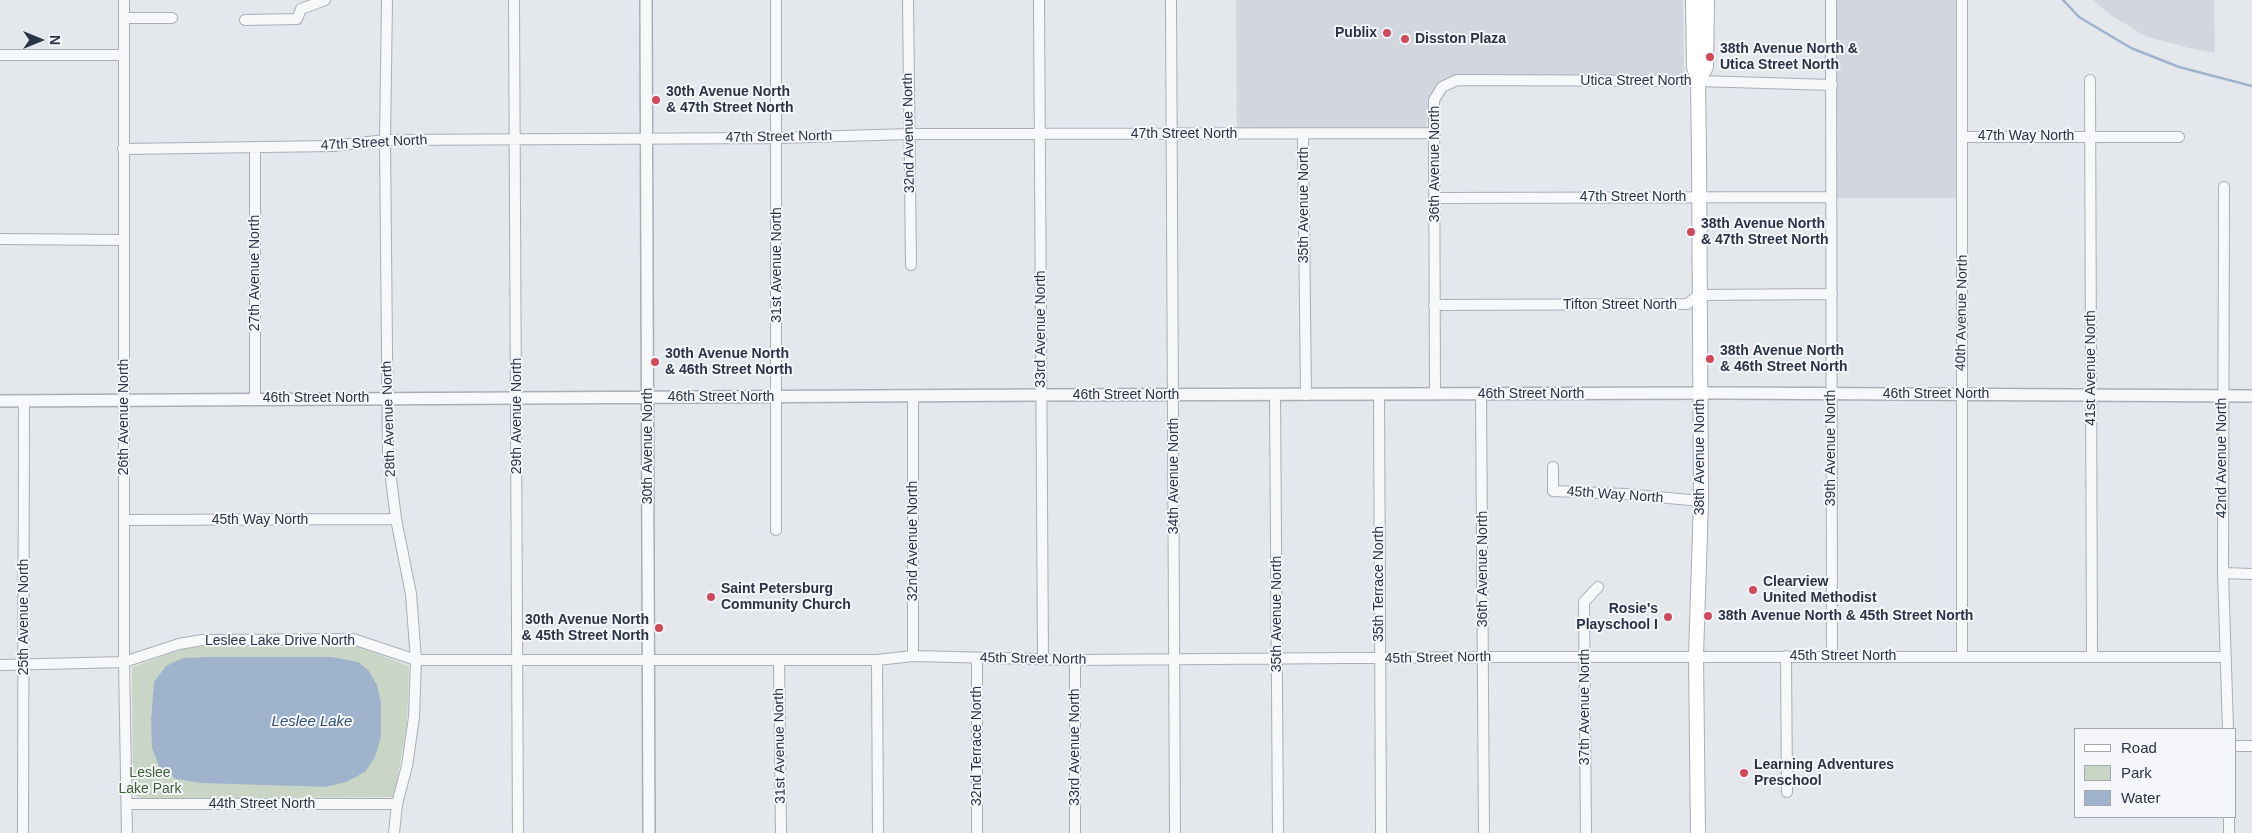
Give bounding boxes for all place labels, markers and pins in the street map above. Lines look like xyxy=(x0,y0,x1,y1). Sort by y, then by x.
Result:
place label: Publix xyxy=(1335,25,1377,41)
marker: Publix xyxy=(1381,27,1393,39)
place label: Disston Plaza xyxy=(1415,31,1506,47)
marker: Disston Plaza xyxy=(1399,33,1411,45)
place label: 38th Avenue North & Utica Street North xyxy=(1720,41,1858,74)
marker: 38th Avenue North & Utica Street North xyxy=(1704,51,1716,63)
place label: 30th Avenue North & 47th Street North xyxy=(666,84,794,116)
marker: 30th Avenue North & 47th Street North xyxy=(650,94,662,106)
place label: 38th Avenue North & 47th Street North xyxy=(1701,216,1829,248)
marker: 38th Avenue North & 47th Street North xyxy=(1685,226,1697,238)
place label: 38th Avenue North & 46th Street North xyxy=(1720,343,1848,376)
place label: 30th Avenue North & 46th Street North xyxy=(665,346,793,378)
marker: 38th Avenue North & 46th Street North xyxy=(1704,353,1716,365)
marker: 30th Avenue North & 46th Street North xyxy=(649,356,661,368)
place label: Clearview United Methodist xyxy=(1763,574,1877,606)
place label: Saint Petersburg Community Church xyxy=(721,581,851,614)
marker: Clearview United Methodist xyxy=(1747,584,1759,596)
marker: Saint Petersburg Community Church xyxy=(705,591,717,603)
place label: Rosie's Playschool I xyxy=(1576,601,1658,634)
place label: 38th Avenue North & 45th Street North xyxy=(1718,608,1973,624)
marker: 38th Avenue North & 45th Street North xyxy=(1702,610,1714,622)
marker: Rosie's Playschool I xyxy=(1662,611,1674,623)
place label: 30th Avenue North & 45th Street North xyxy=(521,612,649,644)
marker: 30th Avenue North & 45th Street North xyxy=(653,622,665,634)
place label: Learning Adventures Preschool xyxy=(1754,757,1894,790)
marker: Learning Adventures Preschool xyxy=(1738,767,1750,779)

